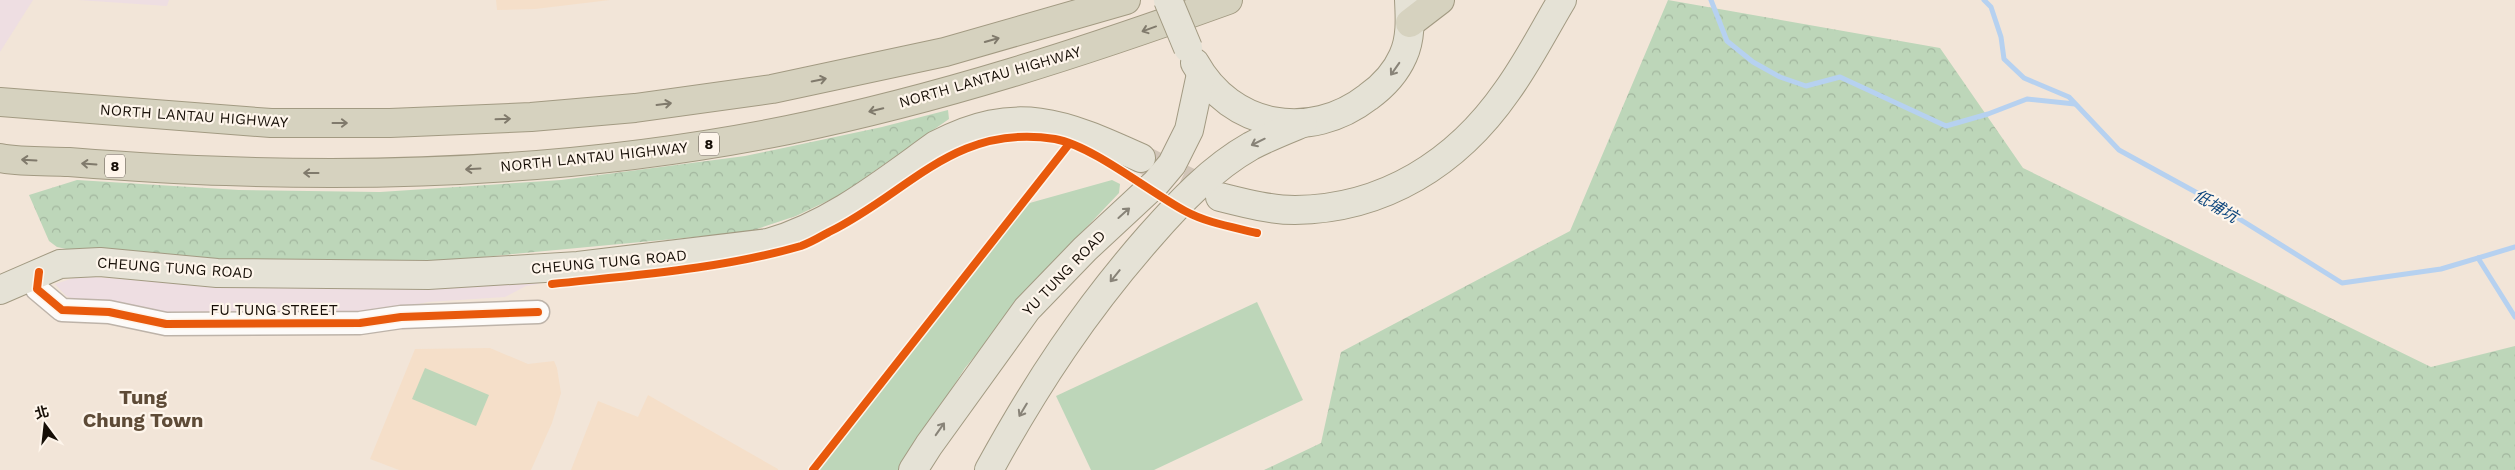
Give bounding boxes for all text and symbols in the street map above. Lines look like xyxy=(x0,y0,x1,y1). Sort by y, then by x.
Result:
one-way arrow xyxy=(1142,25,1157,34)
one-way arrow xyxy=(984,35,1000,45)
street label: NORTH LANTAU HIGHWAY xyxy=(897,42,1084,112)
one-way arrow xyxy=(1390,61,1400,75)
one-way arrow xyxy=(811,74,827,84)
one-way arrow xyxy=(656,99,672,109)
street label: NORTH LANTAU HIGHWAY xyxy=(99,100,289,132)
one-way arrow xyxy=(868,106,884,115)
one-way arrow xyxy=(494,114,510,123)
one-way arrow xyxy=(332,118,348,128)
road number: 8 xyxy=(699,132,719,156)
street label: NORTH LANTAU HIGHWAY xyxy=(499,138,689,176)
one-way arrow xyxy=(1251,138,1266,147)
road number: 8 xyxy=(105,154,125,178)
one-way arrow xyxy=(21,156,37,165)
one-way arrow xyxy=(81,159,97,168)
one-way arrow xyxy=(466,164,482,173)
one-way arrow xyxy=(303,168,320,178)
water label: 低埔坑 xyxy=(2191,185,2243,228)
one-way arrow xyxy=(1118,207,1131,219)
street label: YU TUNG ROAD xyxy=(1019,226,1109,320)
street label: CHEUNG TUNG ROAD xyxy=(530,246,688,278)
street label: CHEUNG TUNG ROAD xyxy=(96,254,254,282)
one-way arrow xyxy=(1110,270,1121,283)
street label: FU TUNG STREET xyxy=(210,301,338,319)
district label: Tung Chung Town xyxy=(83,385,203,432)
north arrow xyxy=(20,400,70,450)
text: 北 xyxy=(33,403,50,422)
one-way arrow xyxy=(1018,403,1028,417)
one-way arrow xyxy=(935,422,945,436)

